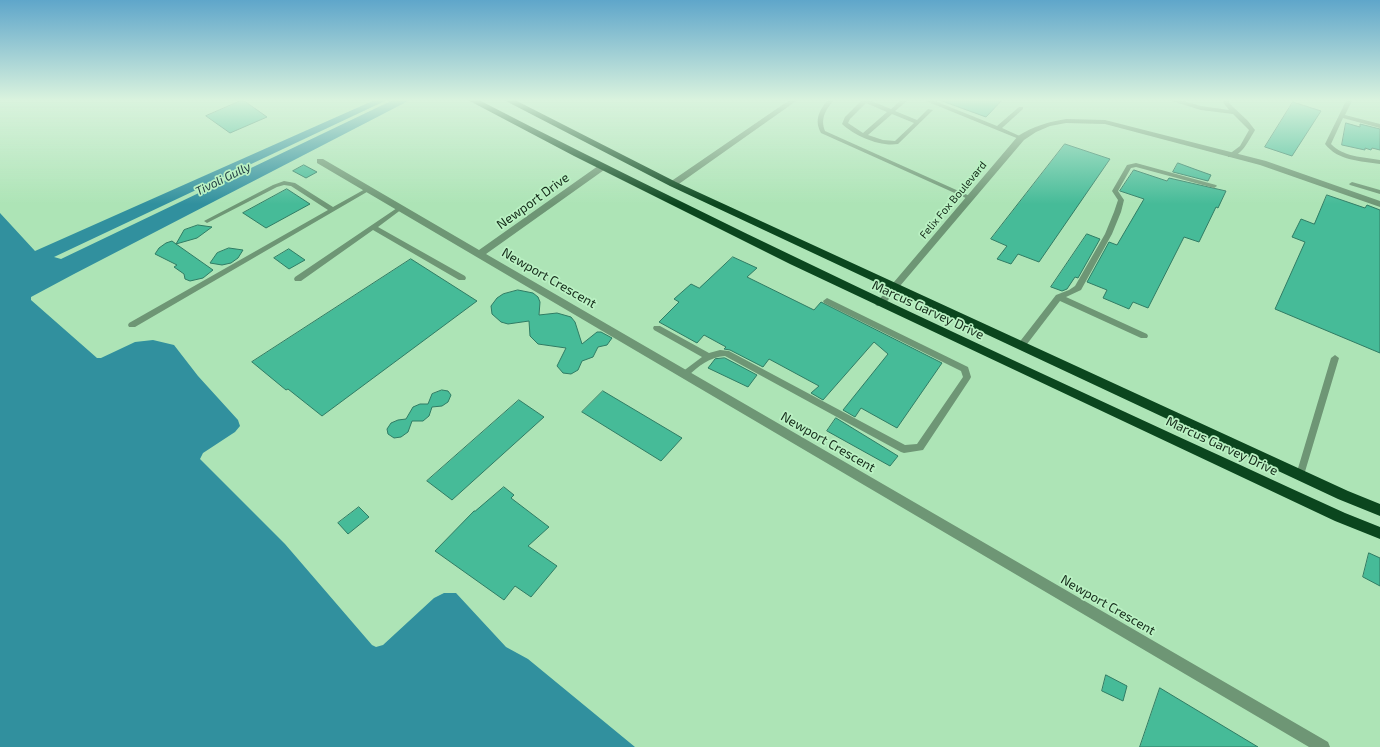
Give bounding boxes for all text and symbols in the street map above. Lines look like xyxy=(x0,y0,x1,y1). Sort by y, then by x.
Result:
water label: Tivoli Gully xyxy=(193,159,253,199)
street label: Felix Fox Boulevard xyxy=(917,159,989,241)
street label: Newport Drive xyxy=(494,170,572,232)
street label: Newport Crescent xyxy=(499,245,599,311)
street label: Marcus Garvey Drive xyxy=(870,277,986,343)
street label: Newport Crescent xyxy=(778,409,878,475)
street label: Marcus Garvey Drive xyxy=(1164,413,1280,479)
street label: Newport Crescent xyxy=(1058,572,1158,638)

